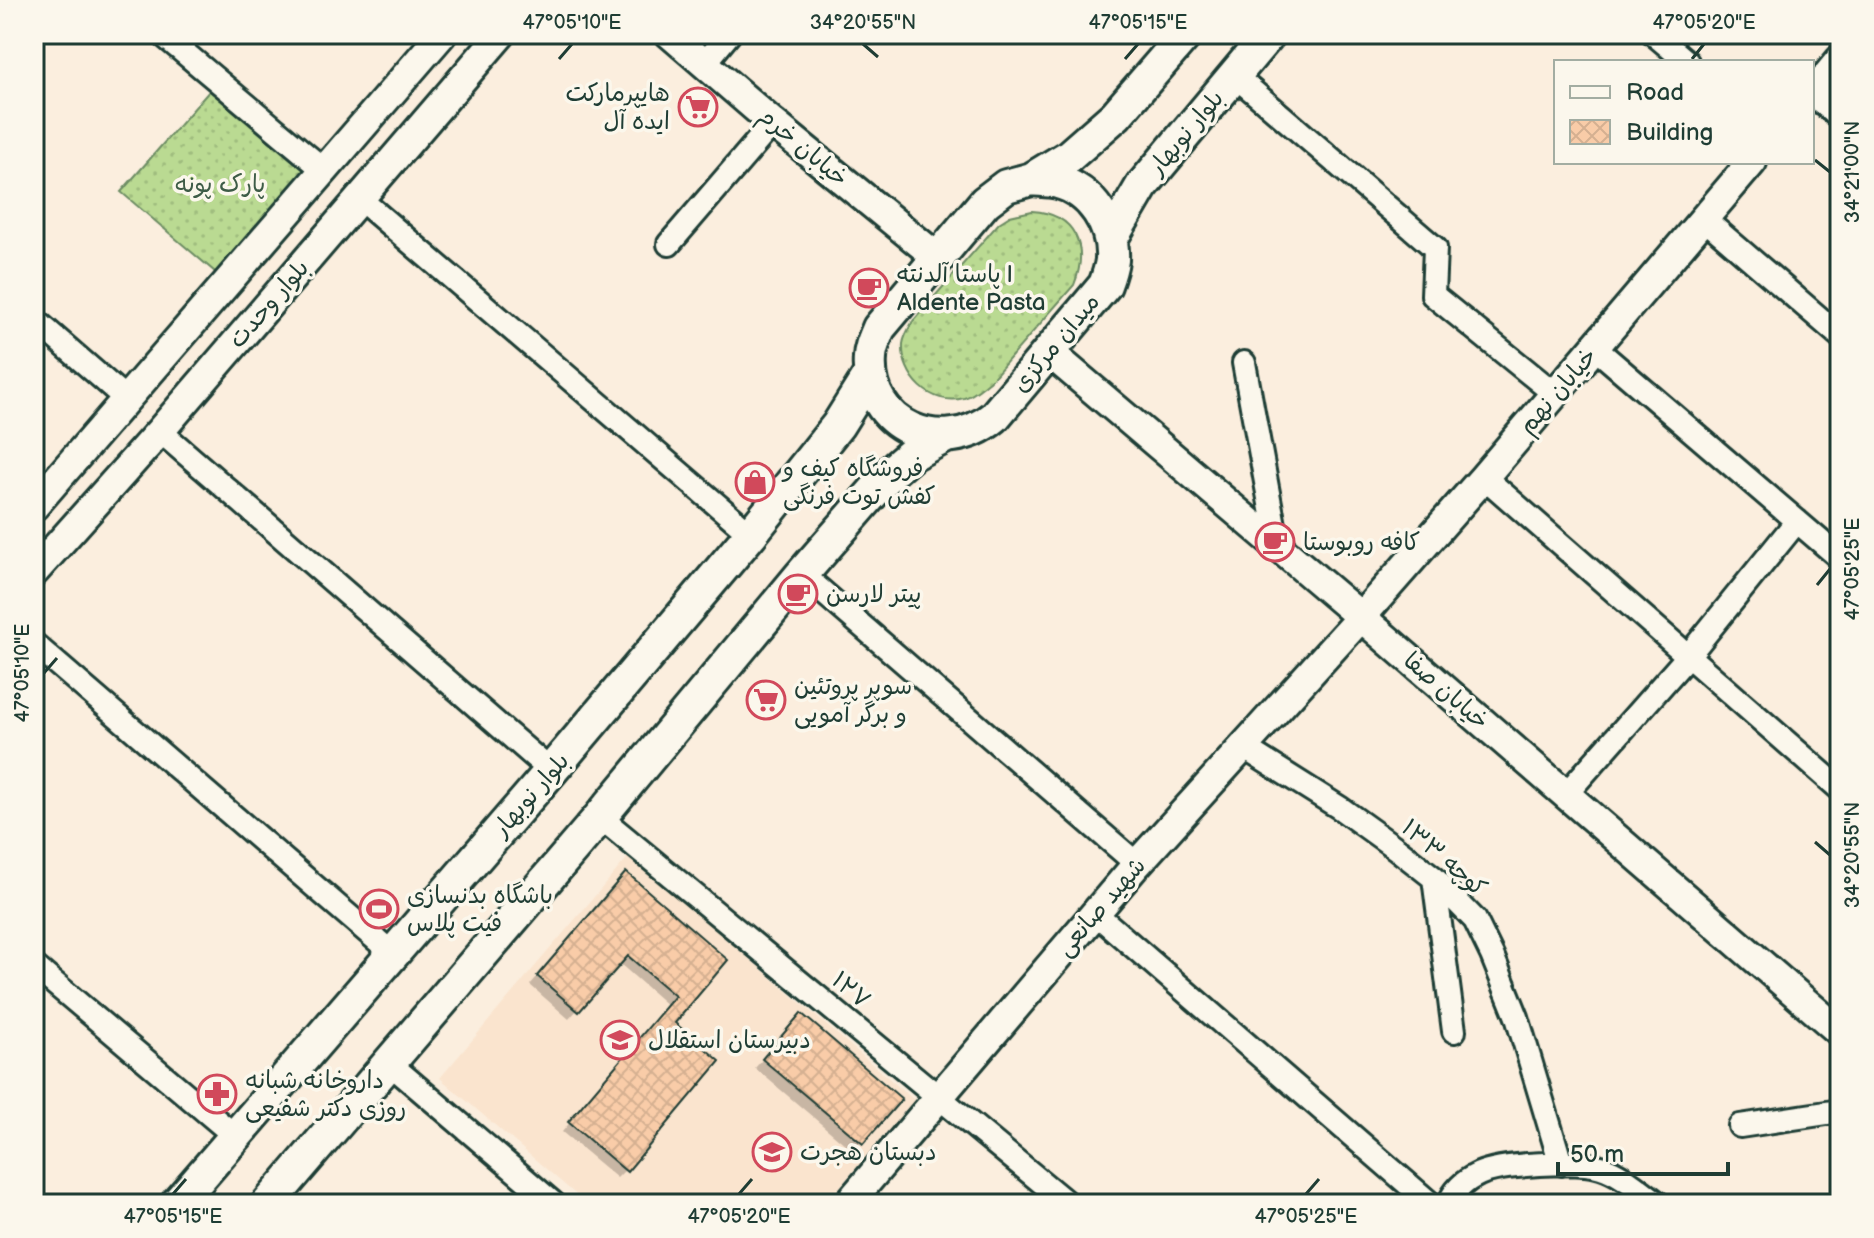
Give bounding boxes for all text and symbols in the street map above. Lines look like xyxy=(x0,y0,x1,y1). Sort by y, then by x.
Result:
text: 47°05'10"E xyxy=(522,11,622,35)
text: 34°20'55"N xyxy=(810,11,916,35)
text: 47°05'15"E xyxy=(1089,11,1187,35)
text: 47°05'20"E xyxy=(1652,11,1756,35)
legend xyxy=(1554,60,1814,164)
text: Road xyxy=(1626,78,1684,107)
place label: هایپرمارکت ایده آل xyxy=(566,79,670,136)
street label: بلوار نوبهار xyxy=(1141,84,1230,182)
supermarket icon: هایپرمارکت ایده آل xyxy=(677,86,719,128)
street label: خیابان خرم xyxy=(750,101,854,195)
text: Building xyxy=(1626,118,1713,147)
text: 34°21'00"N xyxy=(1841,121,1865,223)
park label: پارک پونه xyxy=(174,170,266,199)
street label: بلوار وحدت xyxy=(223,254,315,354)
place label: پاستا آلدنته | Aldente Pasta xyxy=(897,260,1046,317)
cafe icon: پاستا آلدنته | Aldente Pasta xyxy=(848,267,890,309)
street label: میدان مرکزی xyxy=(1006,288,1106,398)
street label: خیابان نهم xyxy=(1513,342,1606,442)
place label: فروشگاه کیف و کفش توت فرنگی xyxy=(781,454,936,511)
shop icon: فروشگاه کیف و کفش توت فرنگی xyxy=(734,461,776,503)
text: 47°05'25"E xyxy=(1841,518,1865,620)
cafe icon: کافه روبوستا xyxy=(1254,521,1296,563)
place label: کافه روبوستا xyxy=(1303,528,1420,557)
cafe icon: پیتر لارسن xyxy=(777,573,819,615)
place label: پیتر لارسن xyxy=(826,580,922,609)
text: 47°05'10"E xyxy=(11,623,35,723)
street label: خیابان صفا xyxy=(1398,646,1494,736)
place label: سوپر پروتئین و برگر آمویی xyxy=(794,672,912,729)
supermarket icon: سوپر پروتئین و برگر آمویی xyxy=(745,679,787,721)
street label: بلوار نوبهار xyxy=(486,747,576,844)
text: 34°20'55"N xyxy=(1841,802,1865,908)
street label: کوچه ۱۳۳ xyxy=(1395,813,1493,903)
street label: شهید صانعی xyxy=(1050,852,1152,962)
place label: باشگاه بدنسازی فیت پلاس xyxy=(407,881,553,938)
sports icon: باشگاه بدنسازی فیت پلاس xyxy=(358,888,400,930)
street label: ۱۲۷ xyxy=(826,965,876,1015)
school or university icon: دبیرستان استقلال xyxy=(599,1019,641,1061)
place label: دبیرستان استقلال xyxy=(648,1026,811,1055)
place label: داروخانه شبانه روزی دکتر شفیعی xyxy=(245,1066,406,1123)
pharmacy icon: داروخانه شبانه روزی دکتر شفیعی xyxy=(196,1073,238,1115)
scale bar xyxy=(1558,1126,1728,1176)
school or university icon: دبستان هجرت xyxy=(751,1131,793,1173)
place label: دبستان هجرت xyxy=(800,1138,937,1167)
text: 50 m xyxy=(1570,1140,1624,1169)
text: 47°05'15"E xyxy=(124,1205,222,1229)
text: 47°05'20"E xyxy=(687,1205,791,1229)
text: 47°05'25"E xyxy=(1255,1205,1357,1229)

